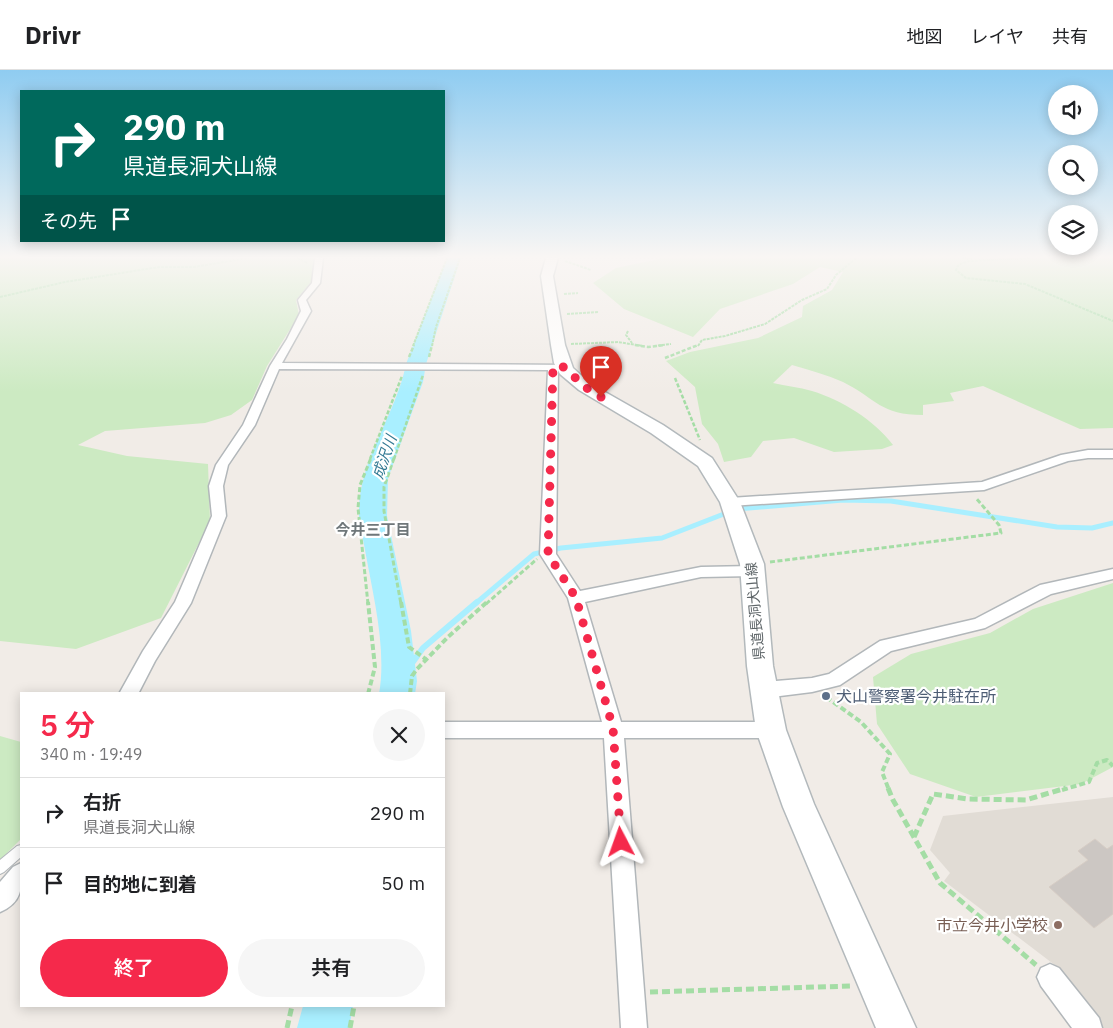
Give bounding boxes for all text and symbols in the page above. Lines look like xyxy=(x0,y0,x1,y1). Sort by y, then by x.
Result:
text: Drivr xyxy=(25,19,81,51)
text: 地図 xyxy=(907,25,943,48)
text: レイヤ xyxy=(971,25,1024,48)
text: 共有 xyxy=(1052,25,1088,48)
map controls xyxy=(1048,85,1098,255)
button: sound xyxy=(1048,85,1098,135)
text: 290 m xyxy=(123,104,226,150)
icon: right xyxy=(40,110,105,175)
button: search xyxy=(1048,145,1098,195)
text: 県道長洞犬山線 xyxy=(123,151,277,180)
icon: arrive xyxy=(107,205,135,233)
button: layers xyxy=(1048,205,1098,255)
text: その先 xyxy=(40,209,97,233)
pin xyxy=(580,346,622,397)
icon: arrive xyxy=(587,353,615,381)
water label: 成沢川 xyxy=(368,431,401,481)
district label: 今井三丁目 xyxy=(335,520,411,539)
street label: 県道長洞犬山線 xyxy=(742,561,768,661)
place label: 犬山警察署今井駐在所 xyxy=(836,686,996,706)
marker: 犬山警察署今井駐在所 xyxy=(820,690,832,702)
text: 5 分 xyxy=(40,705,95,744)
button: close xyxy=(373,709,425,761)
text: 340 m · 19:49 xyxy=(40,744,142,764)
text: 右折 xyxy=(83,790,121,814)
icon: right xyxy=(40,799,68,827)
text: 290 m xyxy=(370,801,425,825)
position arrow xyxy=(594,815,646,867)
text: 県道長洞犬山線 xyxy=(83,817,195,837)
icon: arrive xyxy=(40,869,68,897)
text: 50 m xyxy=(381,871,425,895)
text: 目的地に到着 xyxy=(83,872,197,896)
place label: 市立今井小学校 xyxy=(936,915,1048,935)
marker: 市立今井小学校 xyxy=(1052,919,1064,931)
button: 終了 xyxy=(40,939,228,997)
button: 共有 xyxy=(238,939,425,997)

